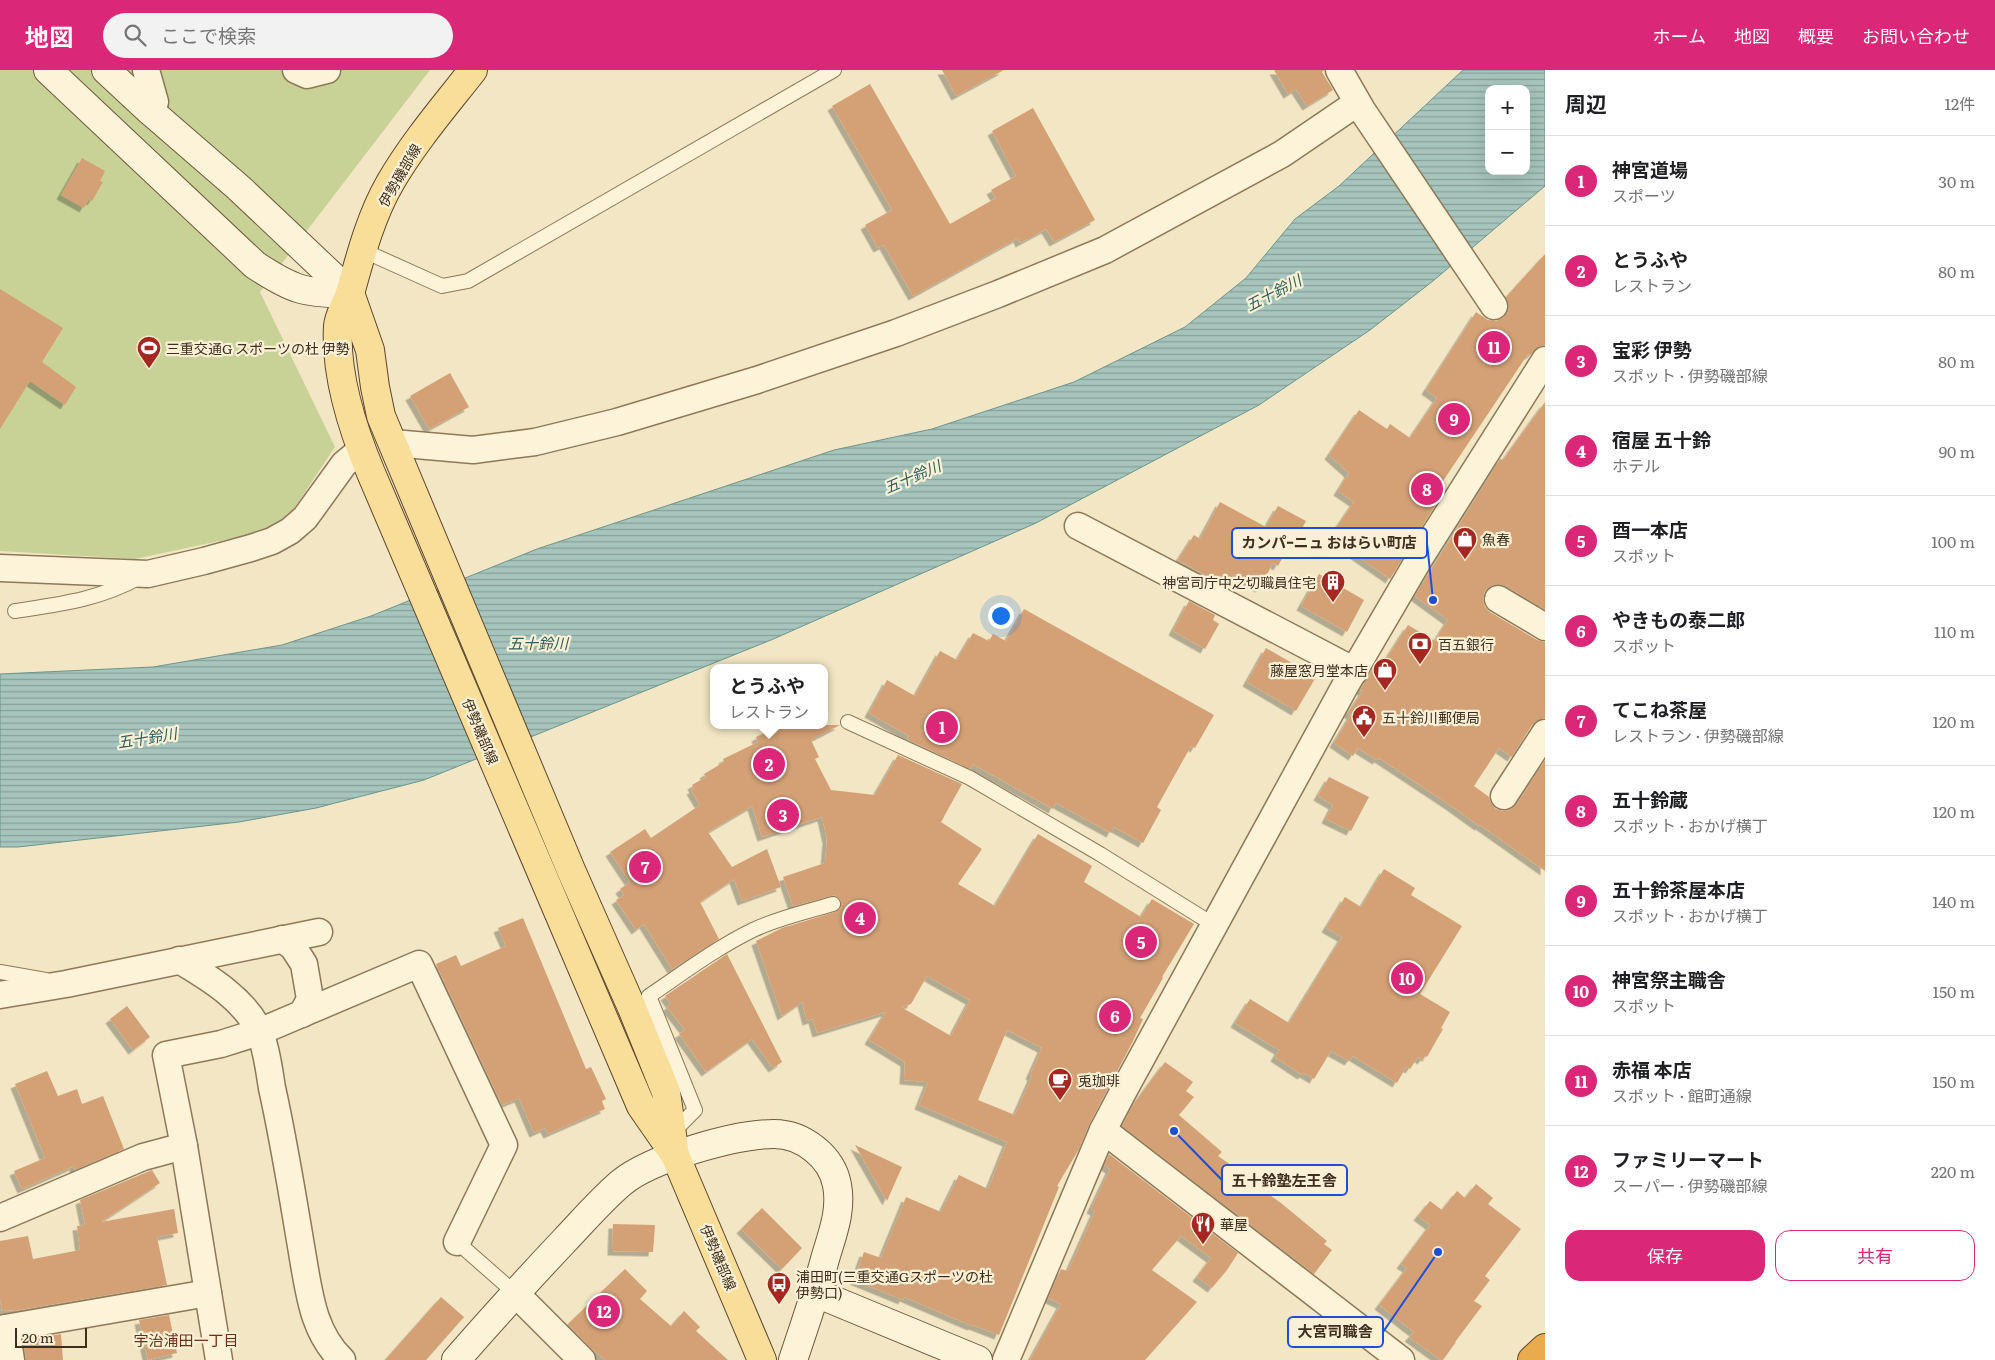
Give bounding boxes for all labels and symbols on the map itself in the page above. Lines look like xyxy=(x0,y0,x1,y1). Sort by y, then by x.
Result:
street label: 伊勢磯部線 xyxy=(373,140,425,210)
water label: 五十鈴川 xyxy=(1241,267,1307,316)
pin: 11 xyxy=(1478,328,1510,366)
sports icon: 三重交通G スポーツの杜 伊勢 xyxy=(136,335,162,369)
place label: 三重交通G スポーツの杜 伊勢 xyxy=(166,338,350,358)
pin: 9 xyxy=(1438,400,1470,438)
water label: 五十鈴川 xyxy=(880,453,946,498)
pin: 8 xyxy=(1411,470,1443,508)
shop icon: 魚春 xyxy=(1452,526,1478,560)
callout: カンパｰニュ おはらい町店 xyxy=(1232,528,1427,558)
place label: 魚春 xyxy=(1482,529,1510,549)
text: カンパｰニュ おはらい町店 xyxy=(1241,530,1417,553)
building icon: 神宮司庁中之切職員住宅 xyxy=(1320,569,1346,603)
place label: 神宮司庁中之切職員住宅 xyxy=(1162,572,1316,592)
your location xyxy=(988,603,1014,629)
water label: 五十鈴川 xyxy=(508,631,570,654)
bank icon: 百五銀行 xyxy=(1407,631,1433,665)
place label: 百五銀行 xyxy=(1438,634,1494,654)
shop icon: 藤屋窓月堂本店 xyxy=(1372,657,1398,691)
place label: 藤屋窓月堂本店 xyxy=(1270,660,1368,680)
street label: 伊勢磯部線 xyxy=(458,695,504,767)
public building icon: 五十鈴川郵便局 xyxy=(1351,704,1377,738)
place label: 五十鈴川郵便局 xyxy=(1382,707,1480,727)
pin: 1 xyxy=(926,708,958,746)
water label: 五十鈴川 xyxy=(116,721,180,753)
pin: 2 xyxy=(753,745,785,783)
pin: 3 xyxy=(767,796,799,834)
pin: 7 xyxy=(629,848,661,886)
pin: 4 xyxy=(844,899,876,937)
pin: 5 xyxy=(1125,923,1157,961)
pin: 10 xyxy=(1391,959,1423,997)
pin: 6 xyxy=(1099,997,1131,1035)
cafe icon: 兎珈琲 xyxy=(1047,1067,1073,1101)
place label: 兎珈琲 xyxy=(1078,1070,1120,1090)
callout: 五十鈴塾左王舎 xyxy=(1222,1165,1347,1195)
text: 五十鈴塾左王舎 xyxy=(1231,1168,1337,1191)
restaurant icon: 華屋 xyxy=(1190,1211,1216,1245)
place label: 華屋 xyxy=(1220,1214,1248,1234)
street label: 伊勢磯部線 xyxy=(696,1221,742,1293)
place label: 浦田町(三重交通Gスポーツの杜 伊勢口) xyxy=(796,1266,993,1302)
bus stop icon: 浦田町(三重交通Gスポーツの杜 伊勢口) xyxy=(766,1271,792,1305)
pin: 12 xyxy=(588,1292,620,1330)
callout: 大宮司職舎 xyxy=(1288,1317,1383,1347)
text: 大宮司職舎 xyxy=(1297,1319,1373,1342)
scale bar xyxy=(15,1325,88,1348)
district label: 宇治浦田一丁目 xyxy=(133,1328,239,1351)

